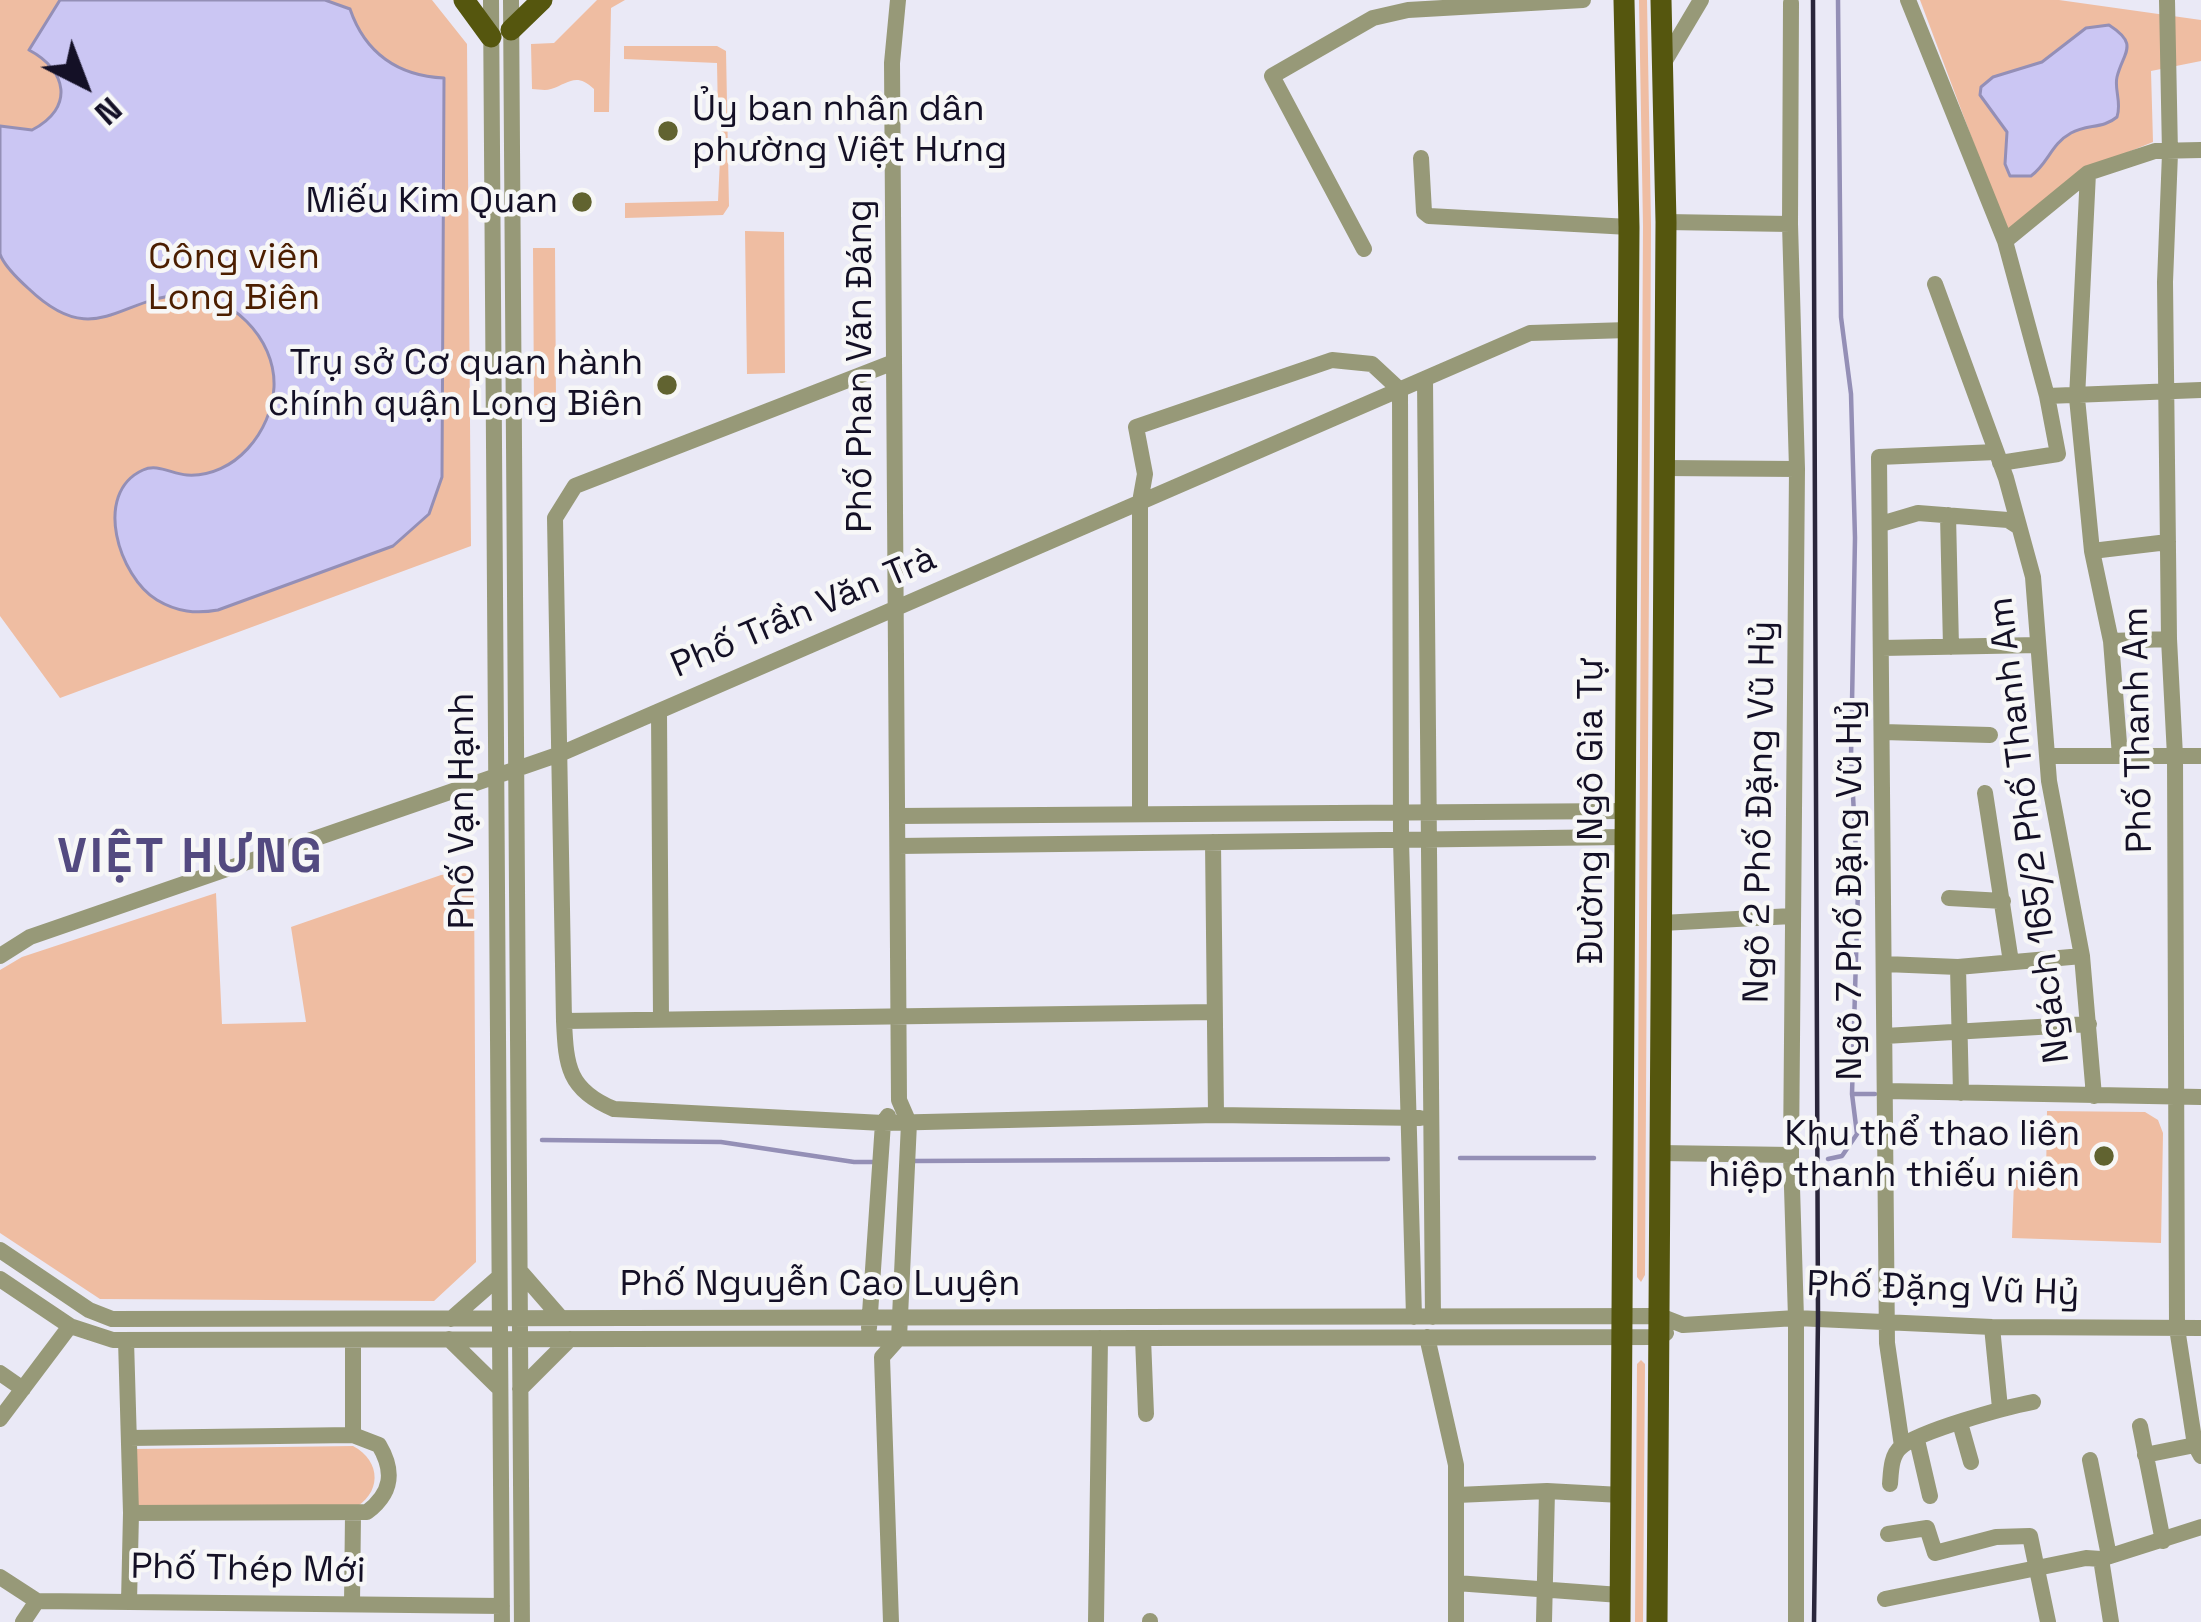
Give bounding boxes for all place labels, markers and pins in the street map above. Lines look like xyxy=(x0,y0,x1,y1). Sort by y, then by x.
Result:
place label: Ủy ban nhân dân phường Việt Hưng xyxy=(692,88,1007,173)
marker: Ủy ban nhân dân phường Việt Hưng xyxy=(655,118,681,144)
place label: Miếu Kim Quan xyxy=(306,180,558,224)
marker: Miếu Kim Quan xyxy=(569,189,595,215)
place label: Trụ sở Cơ quan hành chính quận Long Biên xyxy=(268,342,643,427)
marker: Trụ sở Cơ quan hành chính quận Long Biên xyxy=(654,372,680,398)
place label: Khu thể thao liên hiệp thanh thiếu niên xyxy=(1708,1113,2080,1198)
marker: Khu thể thao liên hiệp thanh thiếu niên xyxy=(2091,1143,2117,1169)

